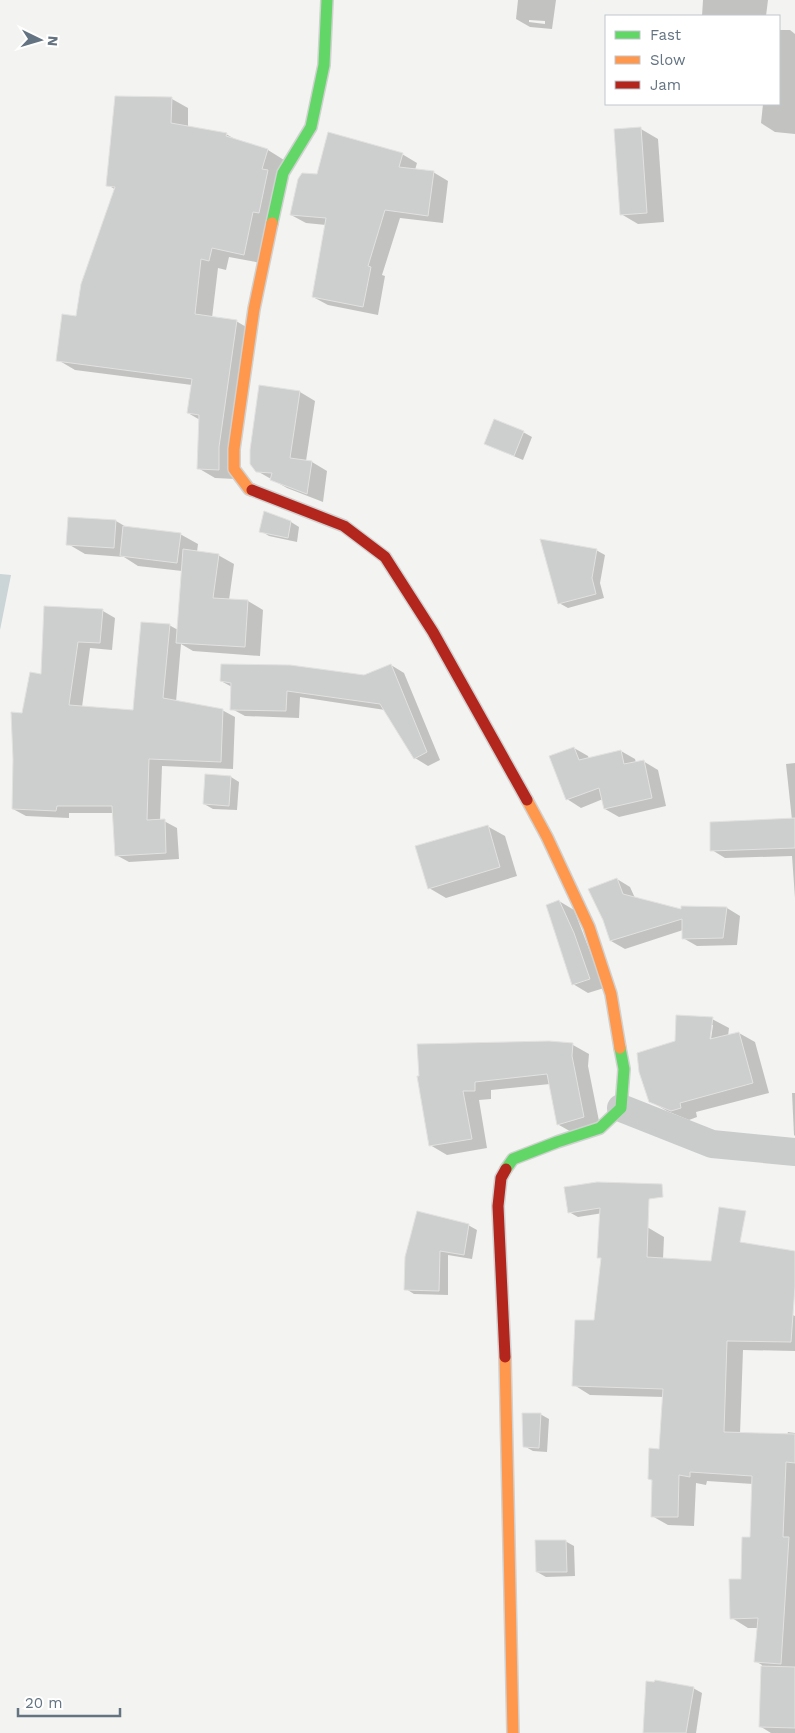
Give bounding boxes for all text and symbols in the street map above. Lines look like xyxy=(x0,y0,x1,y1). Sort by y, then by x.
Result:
north arrow xyxy=(15,15,65,65)
legend xyxy=(605,15,780,105)
text: Fast xyxy=(650,26,682,44)
text: N xyxy=(45,35,61,47)
text: Slow xyxy=(650,51,686,69)
text: Jam xyxy=(650,76,681,94)
scale bar xyxy=(18,1686,120,1718)
text: 20 m xyxy=(25,1694,63,1712)

